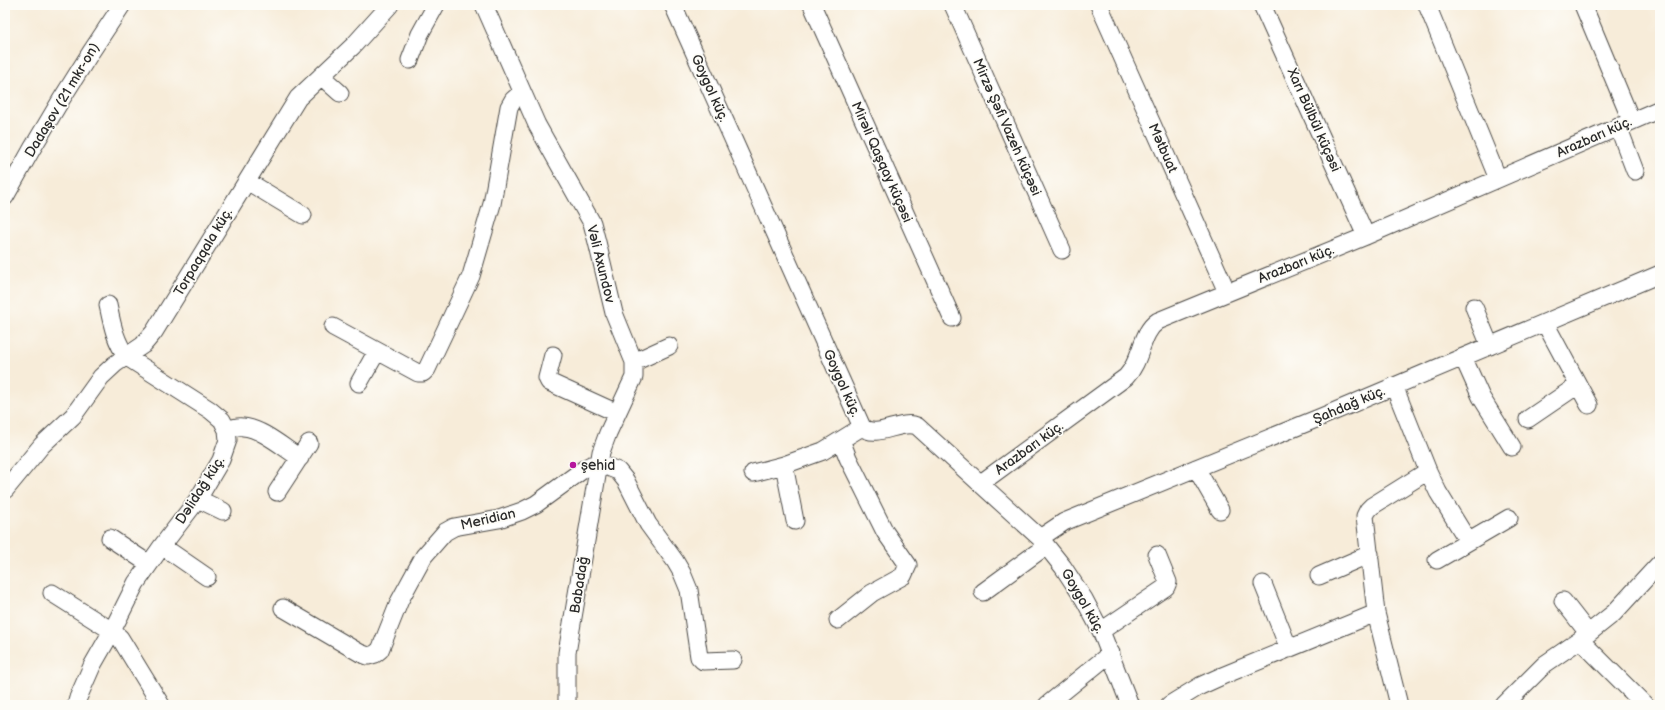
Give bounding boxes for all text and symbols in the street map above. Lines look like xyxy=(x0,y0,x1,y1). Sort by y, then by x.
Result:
street label: Dadaşov (21 mkr-on) xyxy=(21,40,103,160)
street label: Goygol küç. xyxy=(688,52,733,125)
street label: Mirzə Şəfi Vazeh küçəsi xyxy=(969,56,1045,198)
street label: Xarı Bülbül küçəsi xyxy=(1283,65,1344,174)
street label: Mirəli Qaşqay küçəsi xyxy=(848,99,916,225)
street label: Arazbarı küç. xyxy=(1554,113,1635,161)
street label: Mətbuat xyxy=(1145,121,1182,176)
street label: Torpaqqala küç. xyxy=(170,205,236,299)
street label: Vəli Axundov xyxy=(583,223,619,305)
street label: Arazbarı küç. xyxy=(1255,241,1337,287)
street label: Goygol küç. xyxy=(820,347,865,420)
street label: Şahdağ küç. xyxy=(1310,382,1388,428)
street label: Arazbarı küç. xyxy=(991,417,1067,479)
street label: Dəlidağ küç. xyxy=(172,453,228,527)
place label: şehid xyxy=(581,457,615,474)
marker: şehid xyxy=(568,460,578,470)
street label: Meridian xyxy=(459,504,517,534)
street label: Babadağ xyxy=(566,555,592,615)
street label: Goygol küç. xyxy=(1058,566,1108,637)

